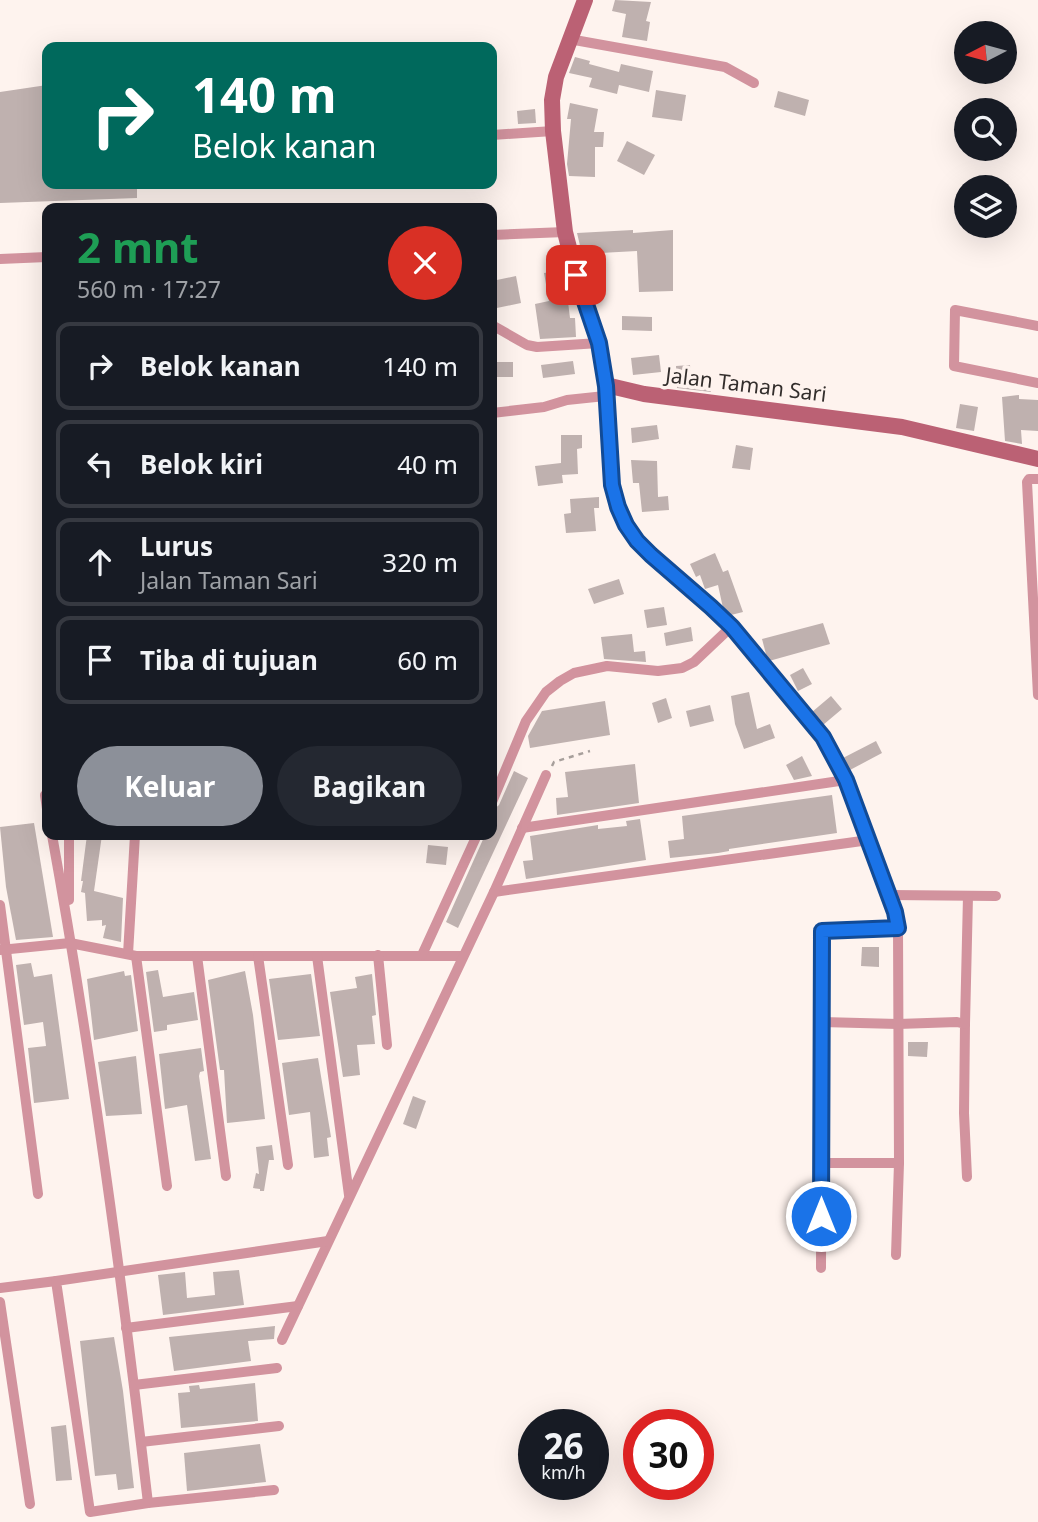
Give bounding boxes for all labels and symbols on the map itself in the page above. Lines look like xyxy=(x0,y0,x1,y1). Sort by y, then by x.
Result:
north arrow xyxy=(954,21,1017,84)
pin xyxy=(546,245,606,305)
street label: Jalan Taman Sari xyxy=(662,360,828,408)
position arrow xyxy=(784,1179,858,1253)
speed limit sign: 30 xyxy=(623,1409,714,1500)

